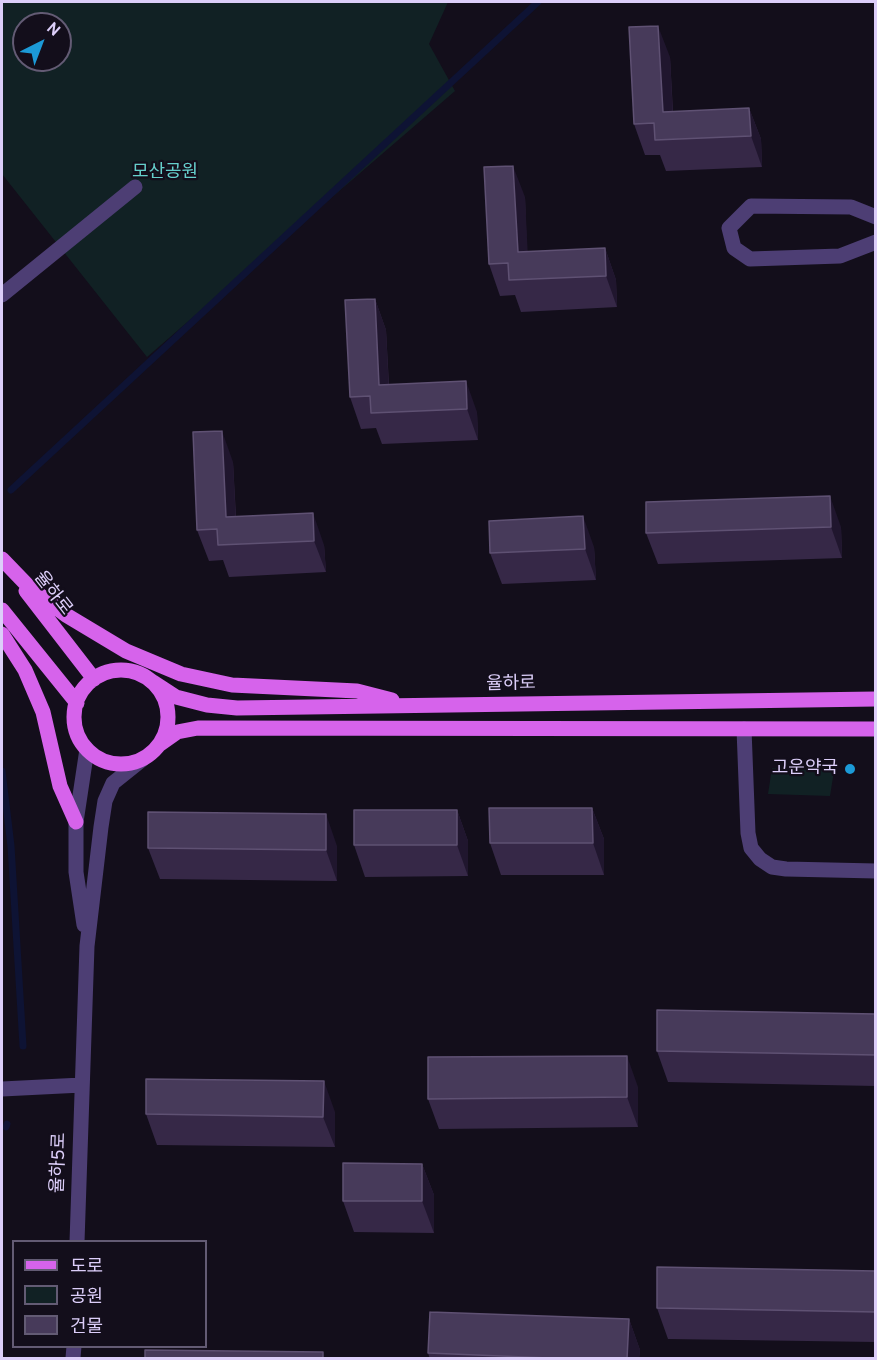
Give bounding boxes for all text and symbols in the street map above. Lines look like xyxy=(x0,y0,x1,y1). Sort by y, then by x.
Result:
north arrow xyxy=(12,12,72,72)
text: N xyxy=(42,19,64,41)
park label: 모산공원 xyxy=(132,162,198,184)
street label: 율하로 xyxy=(28,568,76,620)
street label: 율하로 xyxy=(486,674,536,696)
place label: 고운약국 xyxy=(772,758,838,780)
marker: 고운약국 xyxy=(843,762,857,776)
street label: 율하5로 xyxy=(48,1132,72,1194)
legend xyxy=(12,1240,207,1348)
text: 도로 xyxy=(70,1256,103,1279)
text: 공원 xyxy=(70,1286,103,1309)
text: 건물 xyxy=(70,1316,103,1339)

